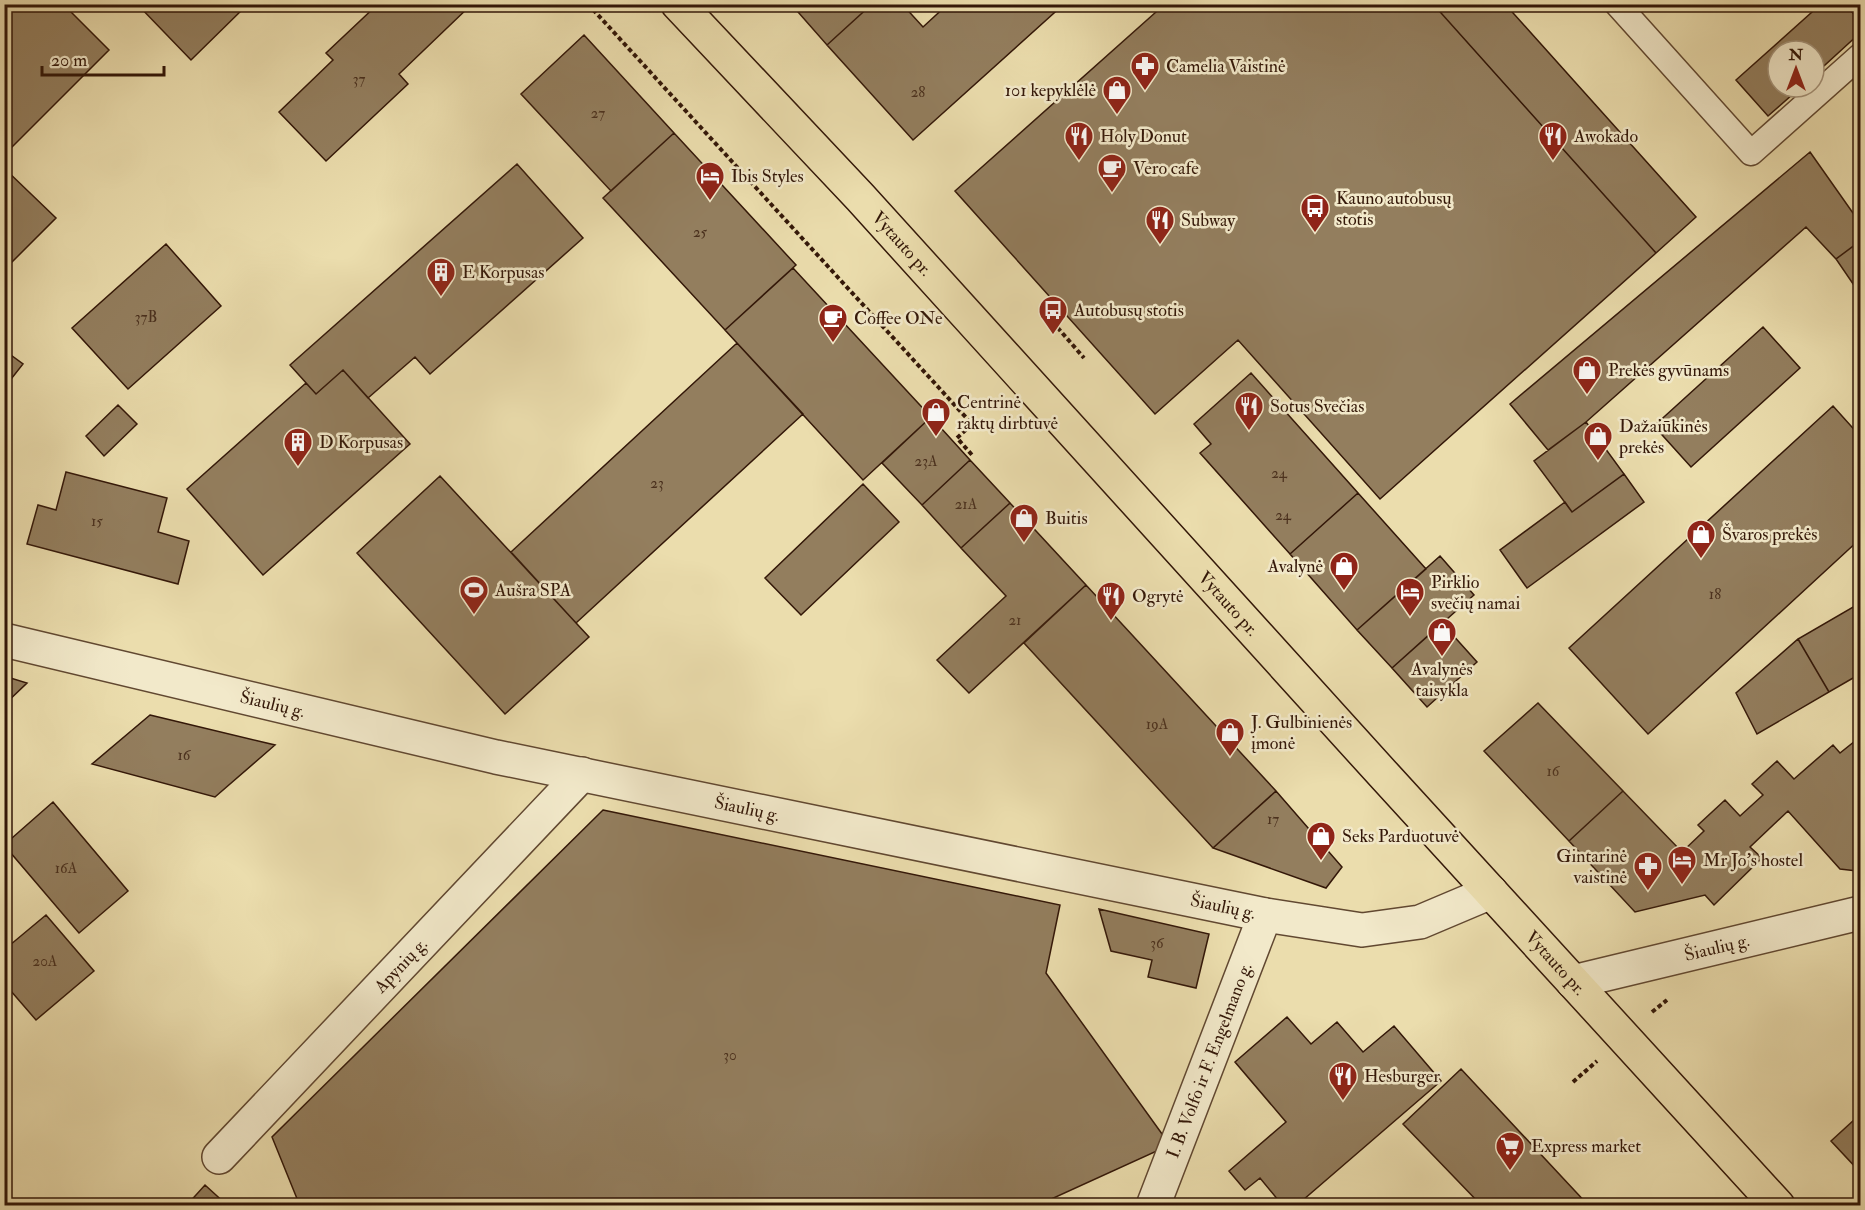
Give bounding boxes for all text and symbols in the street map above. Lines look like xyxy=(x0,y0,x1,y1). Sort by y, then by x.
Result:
scale bar xyxy=(42,39,164,77)
north arrow xyxy=(1766,39,1826,99)
text: N xyxy=(1788,45,1804,65)
text: 20 m xyxy=(51,49,87,72)
pharmacy icon: Camelia Vaistinė xyxy=(1129,50,1161,92)
place label: Camelia Vaistinė xyxy=(1166,55,1286,78)
house number: 37 xyxy=(353,70,365,89)
shop icon: 101 kepyklėlė xyxy=(1101,74,1133,116)
place label: 101 kepyklėlė xyxy=(1005,79,1096,102)
house number: 28 xyxy=(911,83,925,102)
house number: 27 xyxy=(591,104,605,123)
restaurant icon: Holy Donut xyxy=(1063,120,1095,162)
restaurant icon: Awokado xyxy=(1537,120,1569,162)
place label: Holy Donut xyxy=(1100,125,1187,148)
place label: Awokado xyxy=(1573,125,1638,148)
cafe icon: Vero cafe xyxy=(1096,152,1128,194)
place label: Vero cafe xyxy=(1133,157,1199,180)
hotel icon: Ibis Styles xyxy=(694,160,726,202)
place label: Ibis Styles xyxy=(731,165,804,188)
place label: Kauno autobusų stotis xyxy=(1336,187,1452,231)
bus stop icon: Kauno autobusų stotis xyxy=(1299,192,1331,234)
restaurant icon: Subway xyxy=(1144,204,1176,246)
street label: Vytauto pr. xyxy=(867,206,937,281)
place label: Subway xyxy=(1181,209,1236,232)
house number: 25 xyxy=(693,223,707,242)
building icon: E Korpusas xyxy=(425,256,457,298)
place label: E Korpusas xyxy=(462,261,545,284)
bus stop icon: Autobusų stotis xyxy=(1037,294,1069,336)
place label: Autobusų stotis xyxy=(1073,299,1184,322)
cafe icon: Coffee ONe xyxy=(817,302,849,344)
place label: Coffee ONe xyxy=(854,307,943,330)
house number: 37B xyxy=(135,308,157,327)
shop icon: Prekės gyvūnams xyxy=(1571,354,1603,396)
place label: Prekės gyvūnams xyxy=(1608,359,1729,382)
restaurant icon: Sotus Svečias xyxy=(1233,390,1265,432)
place label: Centrinė raktų dirbtuvė xyxy=(957,391,1058,435)
place label: Sotus Svečias xyxy=(1270,395,1364,418)
shop icon: Centrinė raktų dirbtuvė xyxy=(920,396,952,438)
place label: Dažaiūkinės prekės xyxy=(1618,415,1708,459)
shop icon: Dažaiūkinės prekės xyxy=(1582,420,1614,462)
building icon: D Korpusas xyxy=(282,426,314,468)
place label: D Korpusas xyxy=(319,431,403,454)
house number: 23A xyxy=(915,452,938,471)
house number: 24 xyxy=(1271,464,1288,483)
house number: 23 xyxy=(650,474,664,493)
house number: 21A xyxy=(955,495,978,514)
shop icon: Buitis xyxy=(1008,502,1040,544)
house number: 24 xyxy=(1275,506,1292,525)
place label: Buitis xyxy=(1045,507,1088,530)
house number: 15 xyxy=(91,512,103,531)
shop icon: Švaros prekės xyxy=(1685,518,1717,560)
place label: Švaros prekės xyxy=(1722,522,1817,546)
shop icon: Avalynė xyxy=(1328,550,1360,592)
place label: Avalynė xyxy=(1267,555,1323,578)
street label: Vytauto pr. xyxy=(1193,566,1264,641)
place label: Pirklio svečių namai xyxy=(1431,571,1520,615)
sports icon: Aušra SPA xyxy=(458,574,490,616)
hotel icon: Pirklio svečių namai xyxy=(1394,576,1426,618)
place label: Aušra SPA xyxy=(494,579,572,602)
restaurant icon: Ogrytė xyxy=(1095,580,1127,622)
place label: Ogrytė xyxy=(1132,585,1184,608)
house number: 18 xyxy=(1709,585,1721,604)
house number: 21 xyxy=(1009,611,1021,630)
shop icon: Avalynės taisykla xyxy=(1426,616,1458,658)
place label: Avalynės taisykla xyxy=(1410,658,1473,702)
street label: Šiaulių g. xyxy=(238,684,307,723)
place label: J. Gulbinienės įmonė xyxy=(1250,711,1352,755)
house number: 19A xyxy=(1146,715,1169,734)
shop icon: J. Gulbinienės įmonė xyxy=(1214,716,1246,758)
house number: 16 xyxy=(178,746,192,765)
house number: 16 xyxy=(1547,762,1561,781)
street label: Šiaulių g. xyxy=(712,790,782,827)
house number: 17 xyxy=(1267,810,1279,829)
shop icon: Seks Parduotuvė xyxy=(1305,820,1337,862)
place label: Seks Parduotuvė xyxy=(1342,825,1460,848)
hotel icon: Mr Jo's hostel xyxy=(1666,844,1698,886)
place label: Gintarinė vaistinė xyxy=(1556,845,1627,889)
place label: Mr Jo's hostel xyxy=(1703,849,1803,872)
pharmacy icon: Gintarinė vaistinė xyxy=(1632,850,1664,892)
house number: 16A xyxy=(55,859,78,878)
street label: Šiaulių g. xyxy=(1188,887,1258,924)
street label: Vytauto pr. xyxy=(1520,926,1591,1000)
street label: Šiaulių g. xyxy=(1682,928,1752,966)
street label: Apynių g. xyxy=(368,933,432,999)
house number: 36 xyxy=(1150,934,1165,953)
house number: 20A xyxy=(33,952,58,971)
street label: I. B. Volfo ir F. Engelmano g. xyxy=(1161,959,1257,1161)
house number: 30 xyxy=(723,1046,737,1065)
restaurant icon: Hesburger xyxy=(1327,1060,1359,1102)
place label: Hesburger xyxy=(1364,1065,1440,1088)
supermarket icon: Express market xyxy=(1494,1130,1526,1172)
place label: Express market xyxy=(1531,1135,1641,1158)

